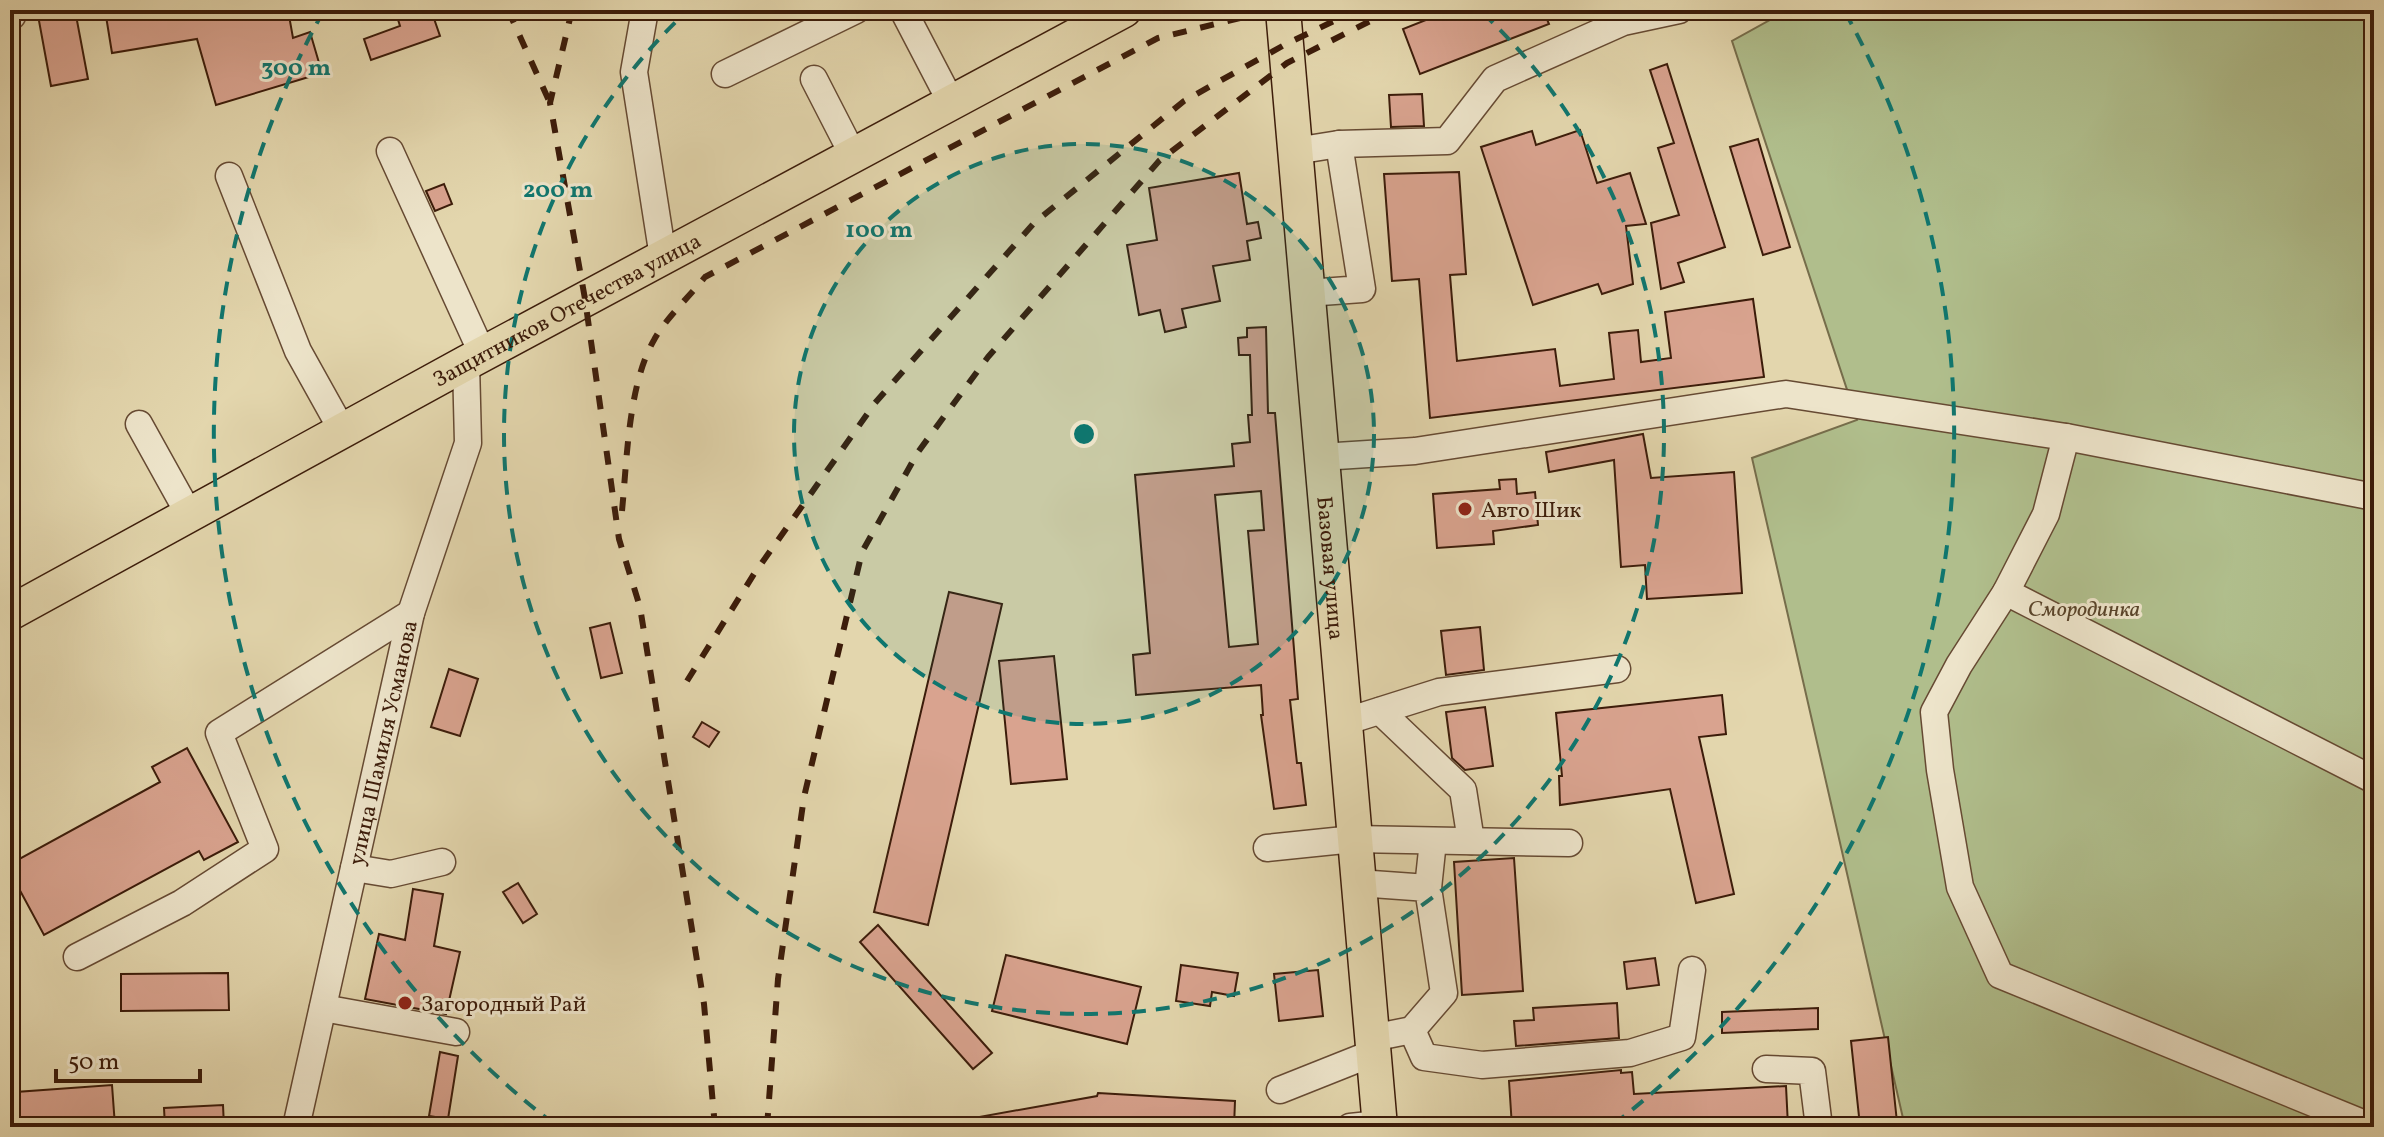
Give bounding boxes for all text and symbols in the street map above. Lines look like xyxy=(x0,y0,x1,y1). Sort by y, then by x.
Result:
text: 300 m xyxy=(261,52,331,86)
text: 200 m xyxy=(523,174,593,208)
text: 100 m xyxy=(845,214,913,248)
street label: Защитников Отечества улица xyxy=(428,227,707,396)
centre of rings xyxy=(1070,420,1098,448)
street label: Базовая улица xyxy=(1307,495,1351,641)
place label: Авто Шик xyxy=(1481,496,1582,527)
marker: Авто Шик xyxy=(1456,500,1474,518)
park label: Смородинка xyxy=(2028,595,2140,626)
street label: улица Шамиля Усманова xyxy=(342,617,427,869)
place label: Загородный Рай xyxy=(421,990,586,1021)
marker: Загородный Рай xyxy=(396,994,414,1012)
scale bar xyxy=(56,1033,200,1083)
text: 50 m xyxy=(68,1046,120,1080)

